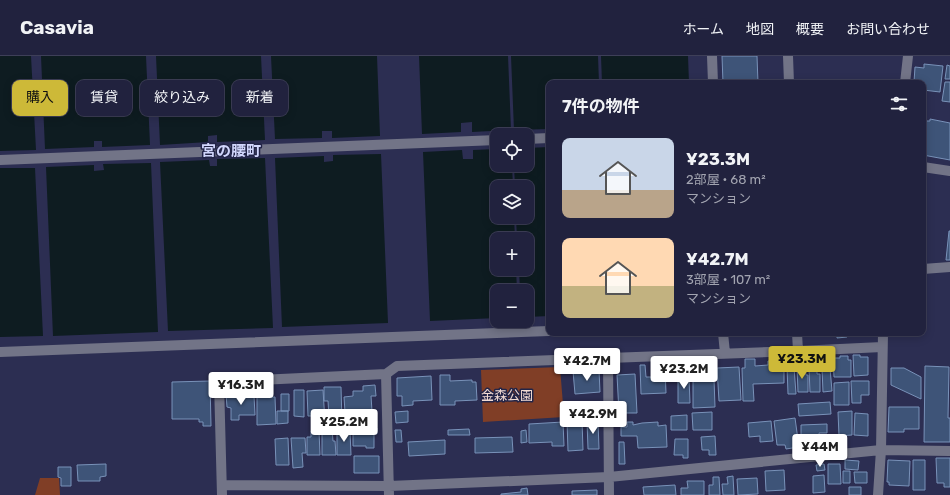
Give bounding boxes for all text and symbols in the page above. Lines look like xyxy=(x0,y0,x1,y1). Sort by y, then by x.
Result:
text: Casavia xyxy=(20,16,94,39)
text: ホーム xyxy=(682,21,724,38)
text: 地図 xyxy=(746,21,774,38)
text: 概要 xyxy=(796,21,824,38)
text: お問い合わせ xyxy=(846,21,930,38)
chip: 購入 xyxy=(12,80,68,116)
chip: 賃貸 xyxy=(76,80,132,116)
chip: 絞り込み xyxy=(140,80,224,116)
chip: 新着 xyxy=(232,80,288,116)
icon: filters xyxy=(888,93,910,115)
text: 7件の物件 xyxy=(562,96,640,116)
map controls xyxy=(490,128,534,328)
button: locate xyxy=(490,128,534,172)
district label: 宮の腰町 xyxy=(201,142,261,160)
text: ¥23.3M xyxy=(686,149,750,169)
icon: home xyxy=(594,154,642,202)
text: 2部屋 · 68 m² xyxy=(686,172,766,187)
button: layers xyxy=(490,180,534,224)
text: マンション xyxy=(686,191,751,206)
button: + xyxy=(490,232,534,276)
text: ¥42.7M xyxy=(686,249,749,269)
icon: home xyxy=(594,254,642,302)
text: 3部屋 · 107 m² xyxy=(686,272,770,287)
button: − xyxy=(490,284,534,328)
text: マンション xyxy=(686,291,751,306)
pin: ¥23.3M xyxy=(769,346,835,380)
pin: ¥42.7M xyxy=(554,348,620,382)
text: ¥23.3M xyxy=(778,351,827,366)
text: ¥42.7M xyxy=(563,353,611,368)
pin: ¥23.2M xyxy=(651,356,717,390)
text: ¥23.2M xyxy=(660,361,708,376)
pin: ¥16.3M xyxy=(208,372,274,406)
text: ¥16.3M xyxy=(218,377,264,392)
park label: 金森公園 xyxy=(481,388,533,403)
pin: ¥42.9M xyxy=(560,401,626,435)
text: ¥42.9M xyxy=(569,406,617,421)
pin: ¥25.2M xyxy=(311,409,377,443)
text: ¥25.2M xyxy=(320,414,368,429)
pin: ¥44M xyxy=(796,434,844,468)
text: ¥44M xyxy=(801,439,839,454)

